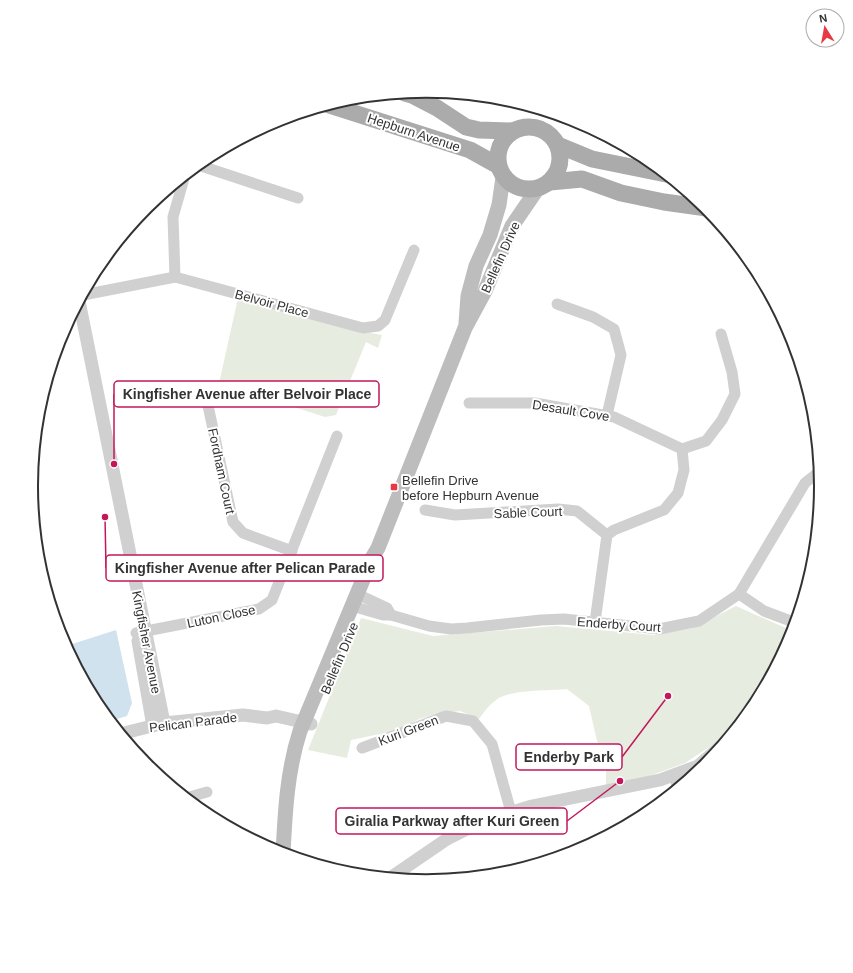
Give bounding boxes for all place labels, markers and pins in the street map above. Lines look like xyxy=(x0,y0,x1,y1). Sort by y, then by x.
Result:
callout: Kingfisher Avenue after Belvoir Place xyxy=(114,381,379,407)
place label: Bellefin Drive before Hepburn Avenue xyxy=(402,473,539,503)
marker: Bellefin Drive before Hepburn Avenue xyxy=(389,482,399,492)
callout: Kingfisher Avenue after Pelican Parade xyxy=(106,555,383,581)
callout: Enderby Park xyxy=(516,744,622,770)
callout: Giralia Parkway after Kuri Green xyxy=(336,808,567,834)

